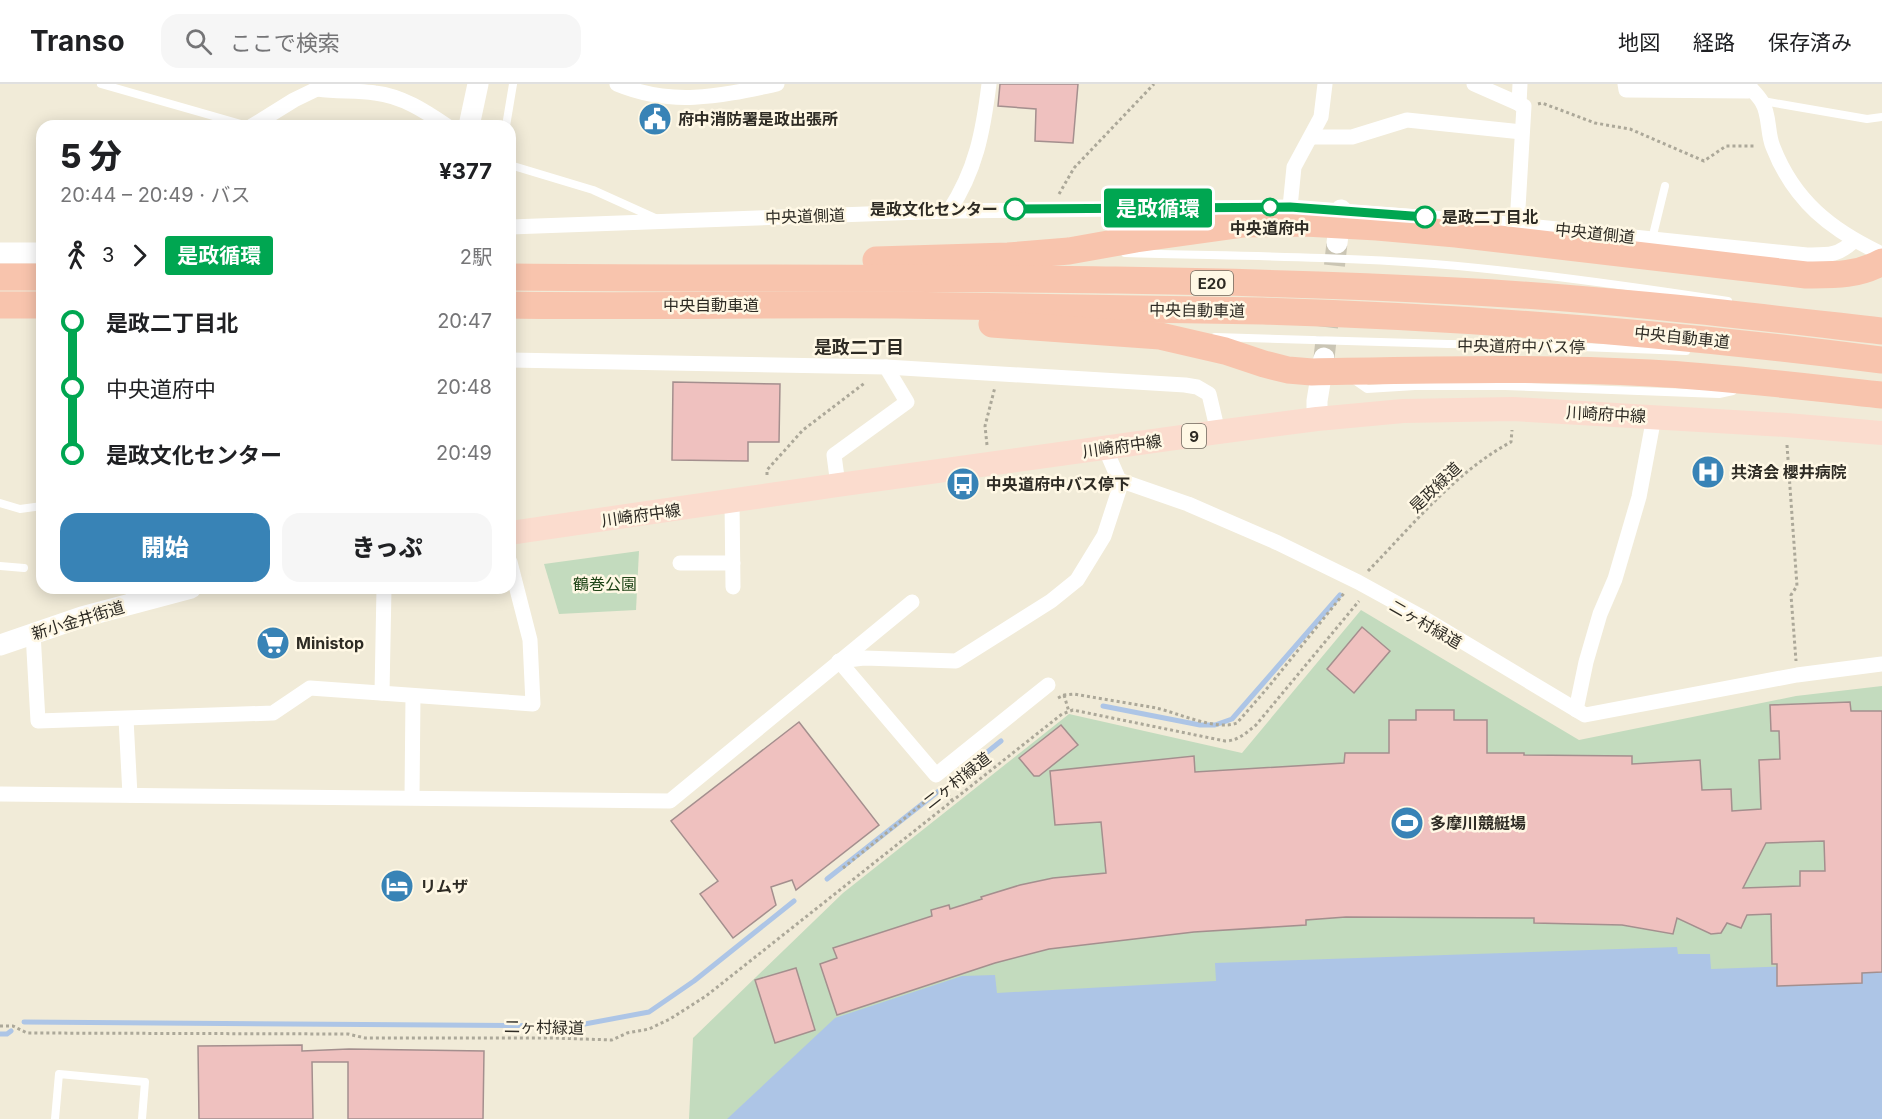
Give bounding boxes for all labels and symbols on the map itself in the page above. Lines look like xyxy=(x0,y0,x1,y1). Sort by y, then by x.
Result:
public building icon: 府中消防署是政出張所 xyxy=(637,101,673,137)
place label: 府中消防署是政出張所 xyxy=(678,109,838,129)
line badge: 是政循環 xyxy=(1116,188,1200,228)
marker: 是政文化センター xyxy=(1004,198,1026,220)
marker: 中央道府中 xyxy=(1261,198,1279,216)
place label: 是政文化センター xyxy=(870,199,998,219)
street label: 中央道側道 xyxy=(765,205,845,227)
marker: 是政二丁目北 xyxy=(1414,206,1436,228)
place label: 是政二丁目北 xyxy=(1442,207,1538,227)
place label: 中央道府中 xyxy=(1230,218,1310,238)
street label: 中央道側道 xyxy=(1554,219,1636,247)
road number: E20 xyxy=(1191,271,1233,295)
street label: 中央自動車道 xyxy=(663,295,759,315)
street label: 中央自動車道 xyxy=(1149,299,1245,321)
street label: 中央自動車道 xyxy=(1633,322,1731,352)
street label: 中央道府中バス停 xyxy=(1457,335,1585,357)
district label: 是政二丁目 xyxy=(814,337,904,358)
street label: 川崎府中線 xyxy=(1566,402,1646,426)
road number: 9 xyxy=(1182,424,1206,448)
street label: 川崎府中線 xyxy=(1081,431,1163,461)
hospital icon: 共済会 櫻井病院 xyxy=(1690,454,1726,490)
street label: 是政緑道 xyxy=(1405,458,1465,516)
place label: 共済会 櫻井病院 xyxy=(1731,462,1847,482)
bus stop icon: 中央道府中バス停下 xyxy=(945,466,981,502)
place label: 中央道府中バス停下 xyxy=(986,474,1130,494)
street label: 川崎府中線 xyxy=(600,500,682,530)
park label: 鶴巻公園 xyxy=(573,574,637,594)
street label: 二ヶ村緑道 xyxy=(1386,595,1466,653)
street label: 新小金井街道 xyxy=(29,596,127,644)
supermarket icon: Ministop xyxy=(255,625,291,661)
place label: Ministop xyxy=(296,633,364,653)
street label: 二ヶ村緑道 xyxy=(919,747,995,813)
sports icon: 多摩川競艇場 xyxy=(1389,805,1425,841)
place label: 多摩川競艇場 xyxy=(1430,813,1526,833)
hotel icon: リムザ xyxy=(379,868,415,904)
place label: リムザ xyxy=(420,876,468,896)
street label: 二ヶ村緑道 xyxy=(504,1016,584,1038)

